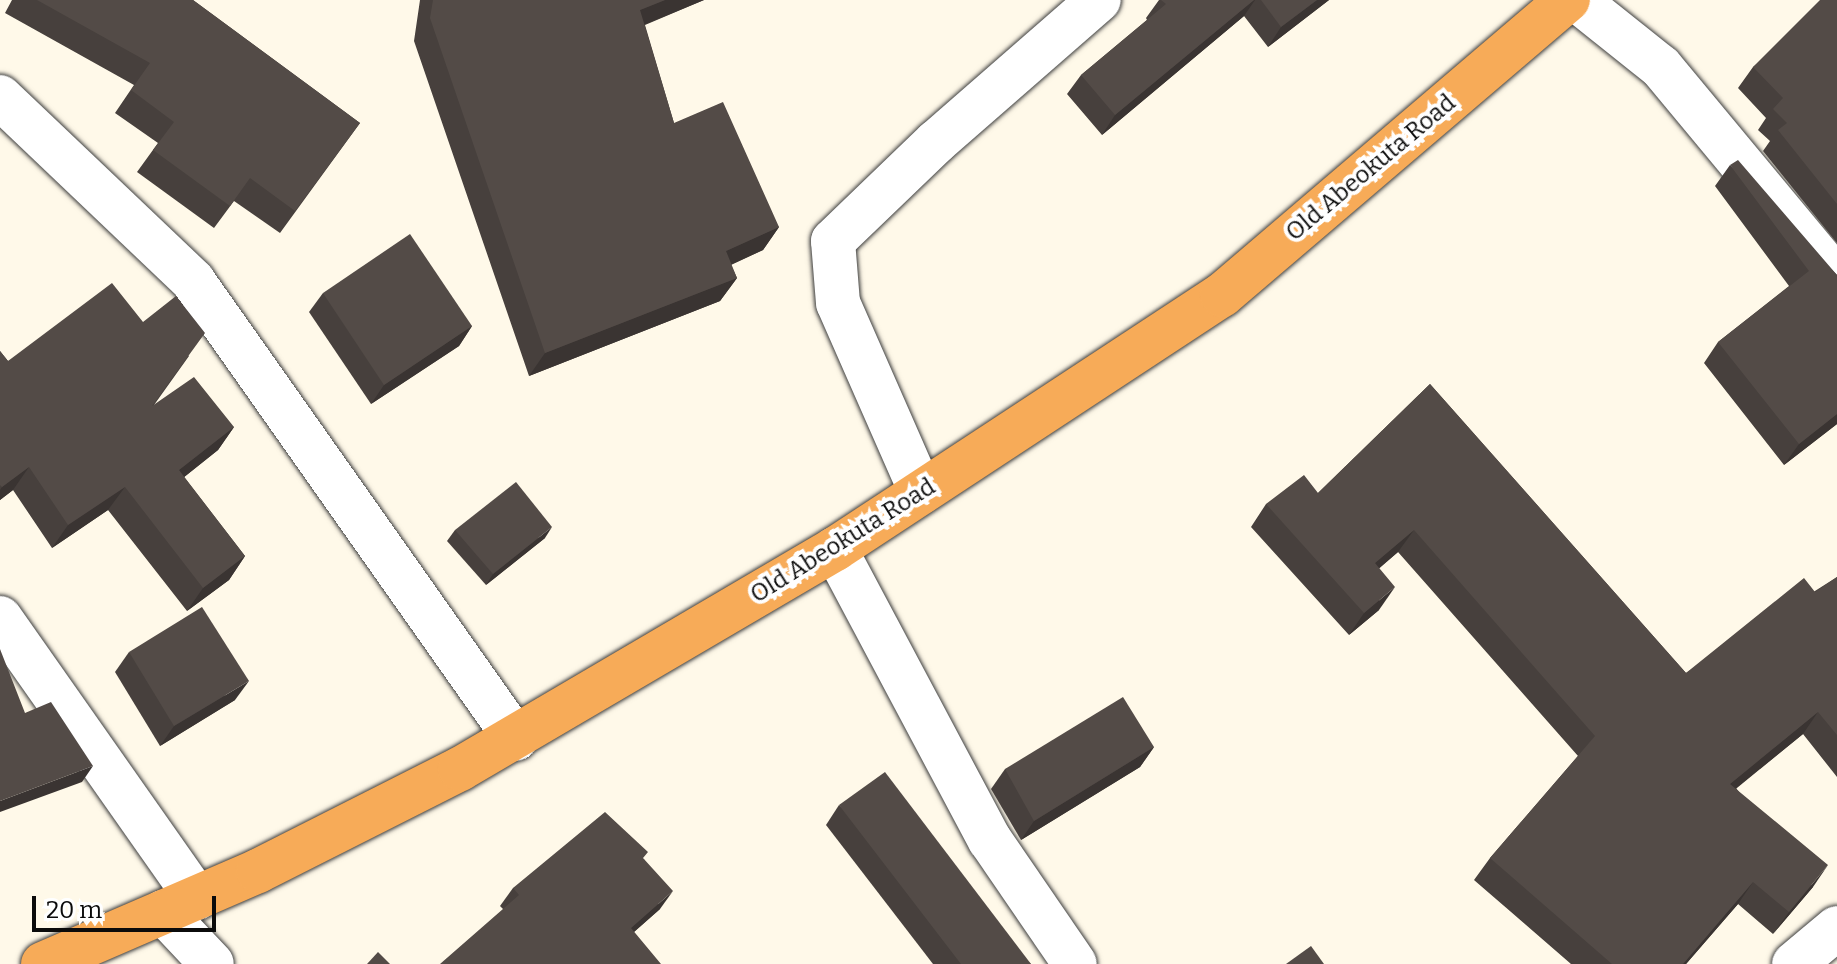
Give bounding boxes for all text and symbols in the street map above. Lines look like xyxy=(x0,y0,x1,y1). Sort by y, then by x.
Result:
street label: Old Abeokuta Road xyxy=(1280,89,1462,247)
street label: Old Abeokuta Road xyxy=(745,473,941,609)
scale bar xyxy=(36,880,220,930)
text: 20 m xyxy=(46,896,102,924)

